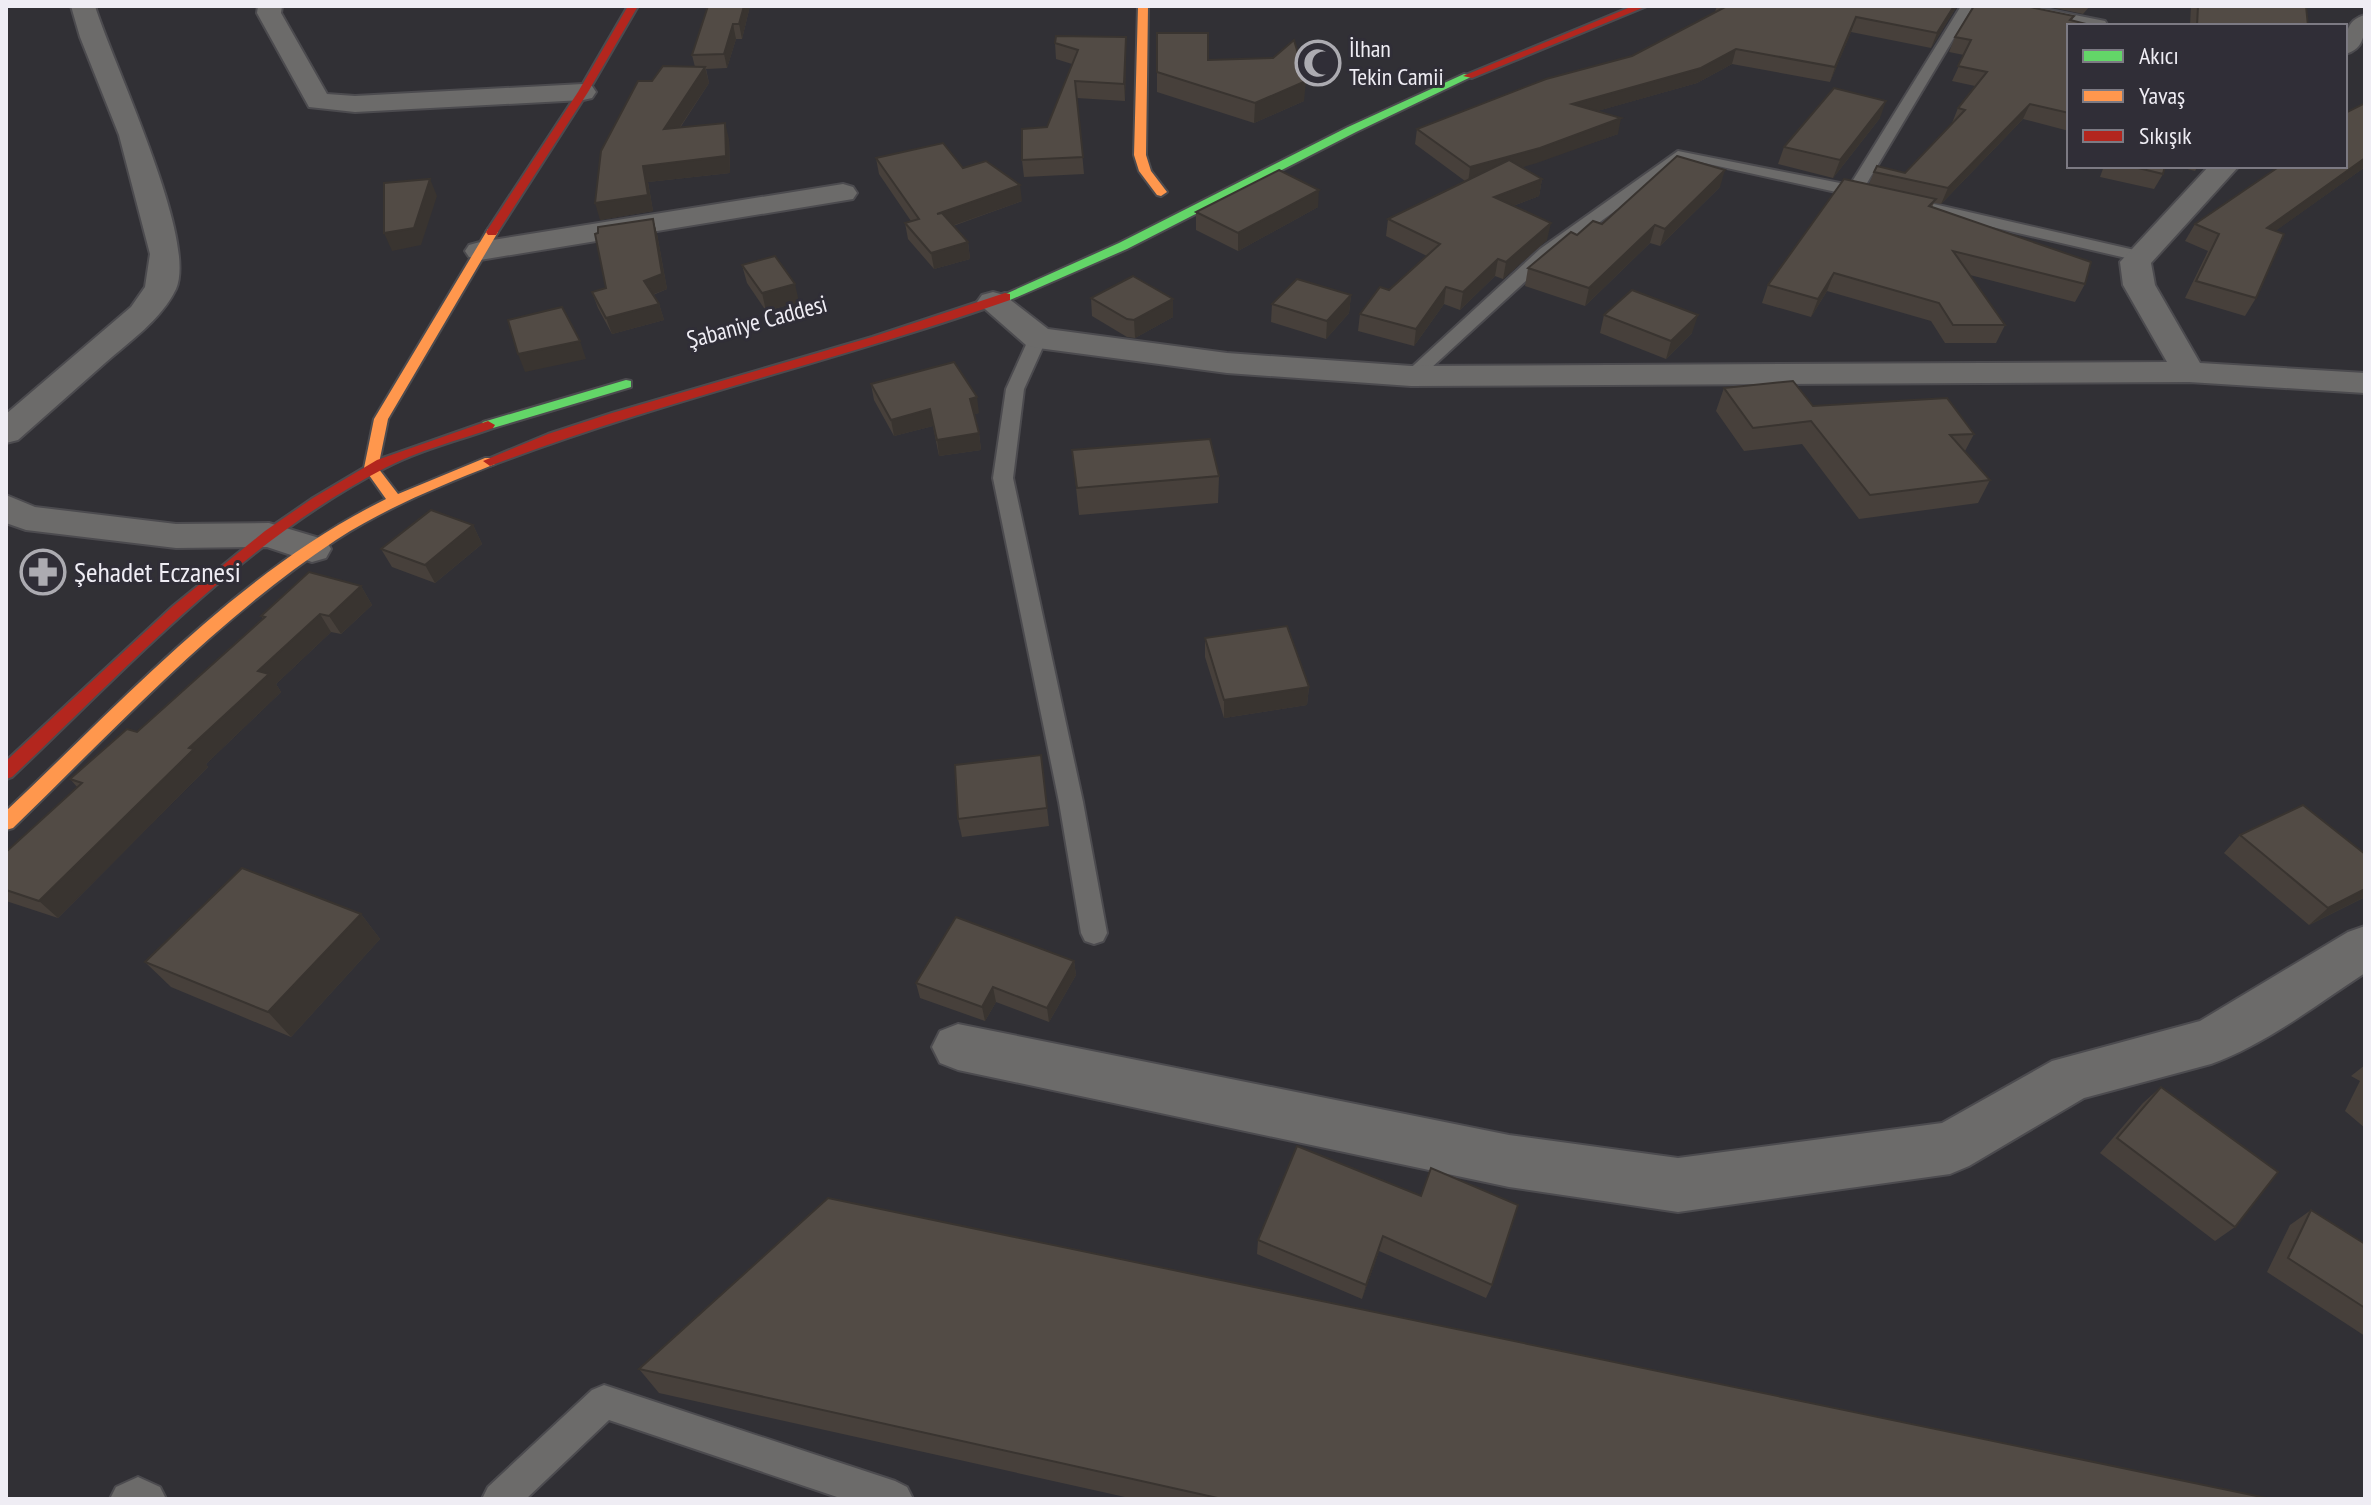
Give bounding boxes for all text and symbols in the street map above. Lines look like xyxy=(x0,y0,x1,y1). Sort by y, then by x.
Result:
legend xyxy=(2067,24,2347,168)
place label: İlhan Tekin Camii xyxy=(1349,33,1444,92)
mosque icon: İlhan Tekin Camii xyxy=(1294,39,1342,87)
text: Akıcı xyxy=(2139,40,2179,71)
text: Yavaş xyxy=(2139,80,2185,111)
text: Sıkışık xyxy=(2139,120,2192,151)
street label: Şabaniye Caddesi xyxy=(683,288,830,355)
pharmacy icon: Şehadet Eczanesi xyxy=(19,548,67,596)
place label: Şehadet Eczanesi xyxy=(74,553,241,590)

